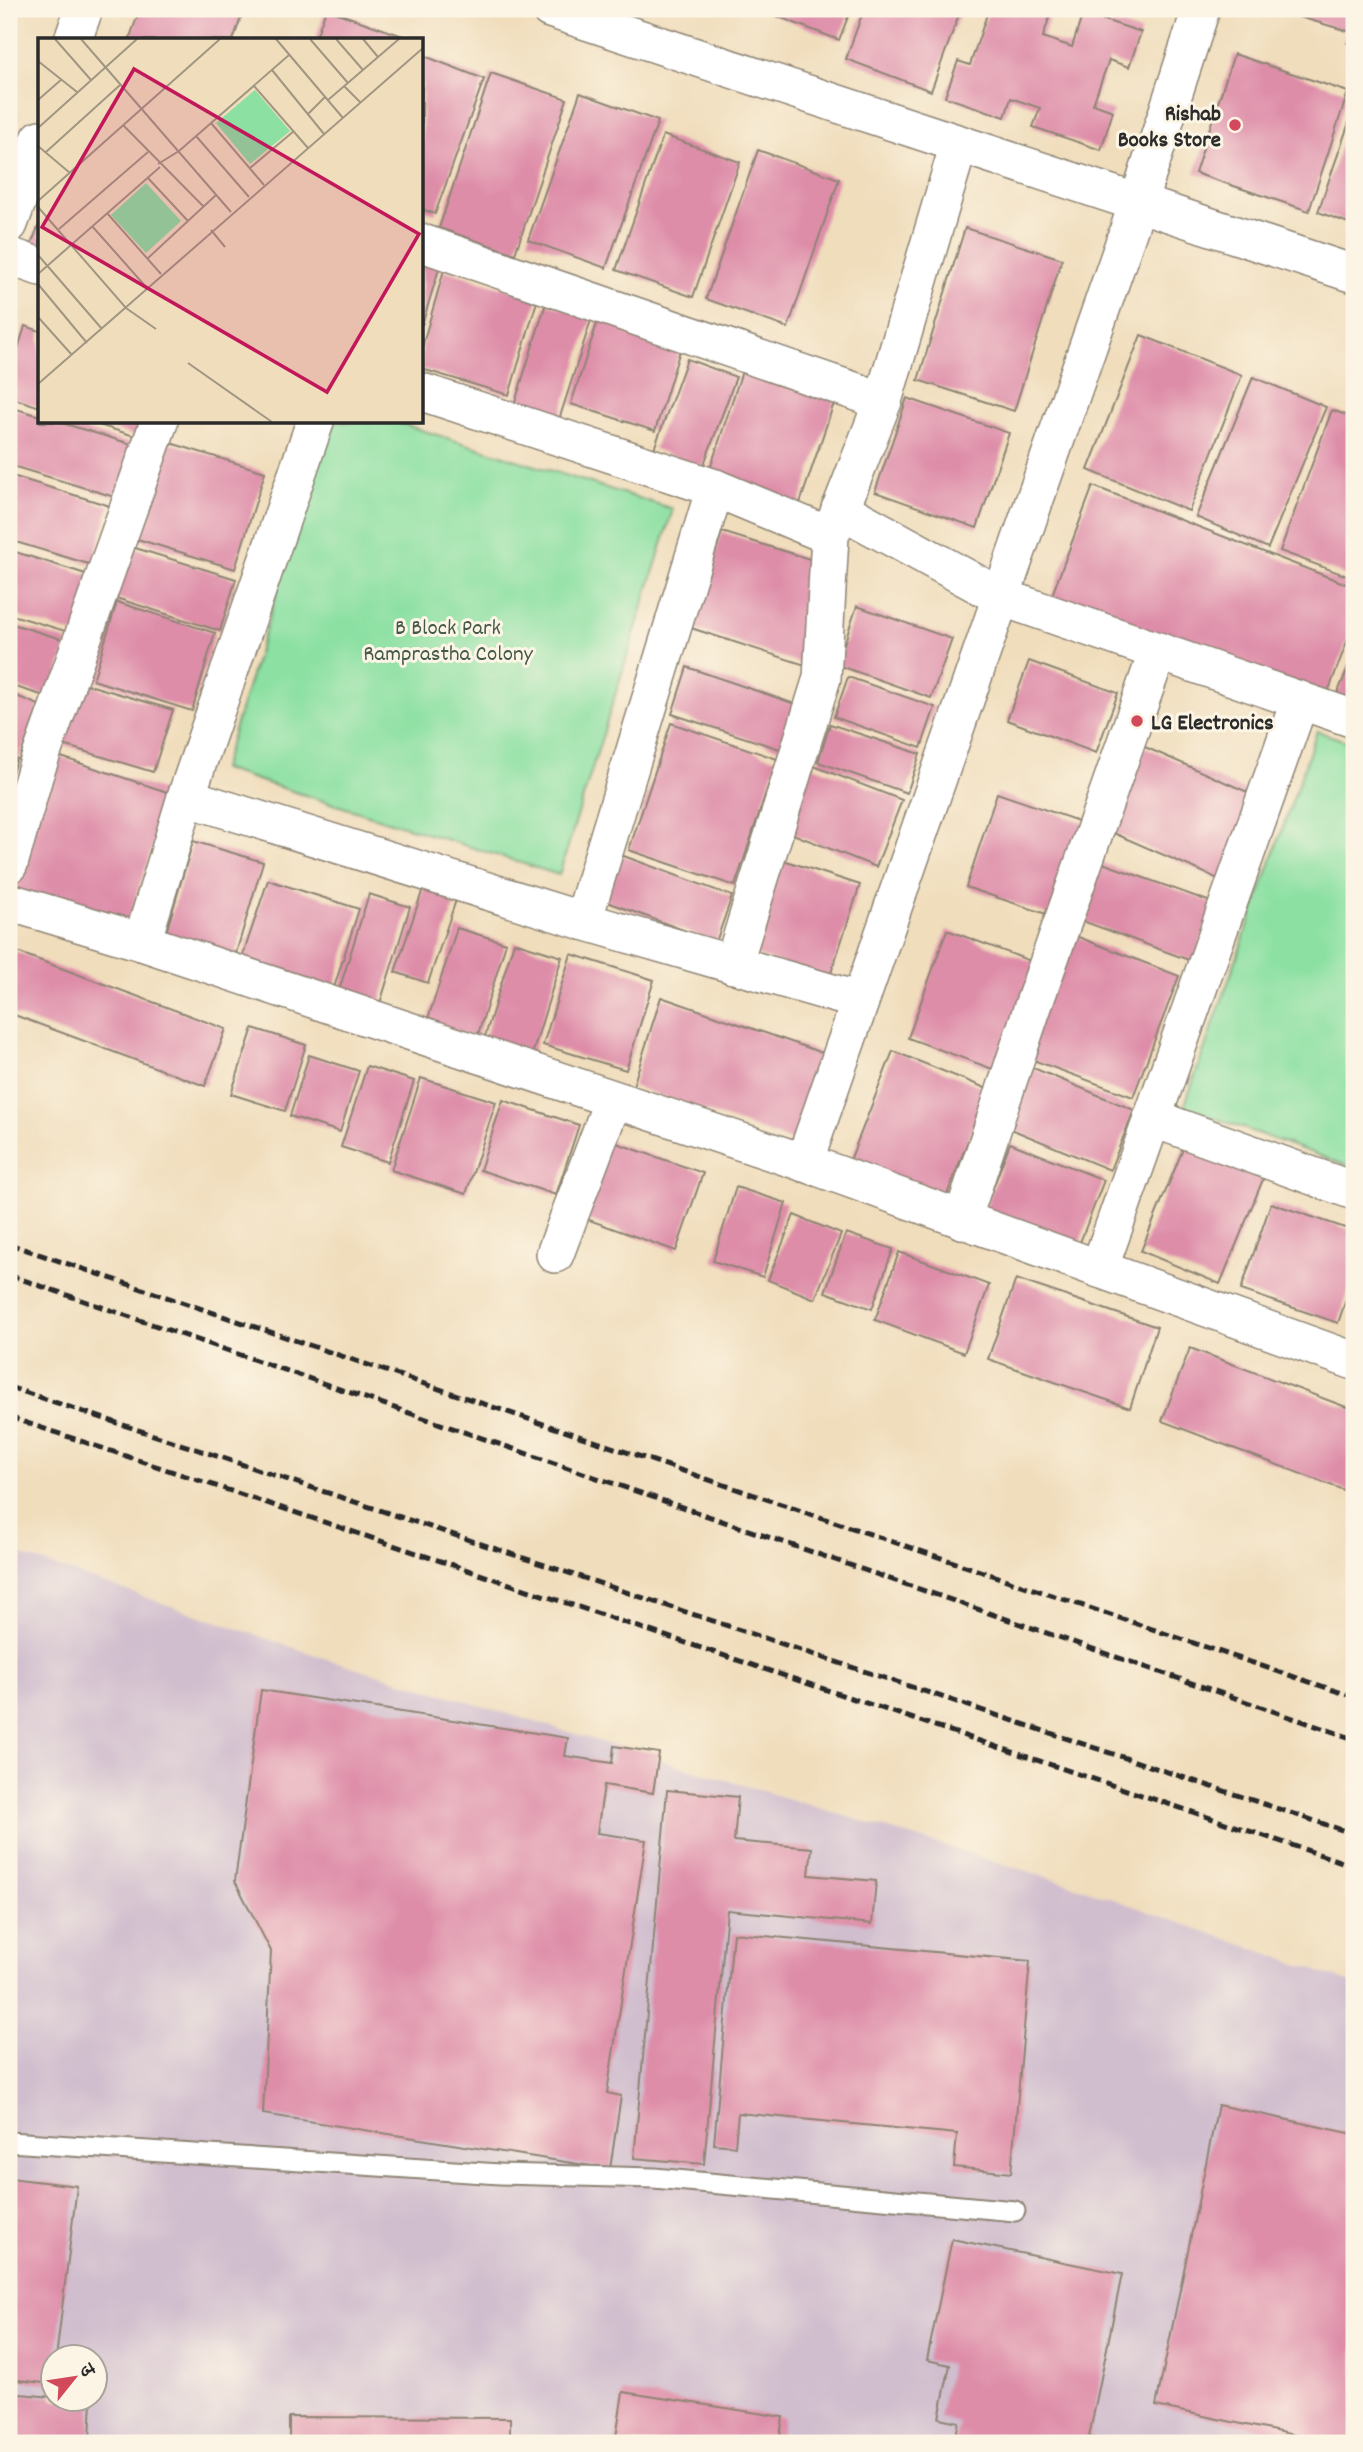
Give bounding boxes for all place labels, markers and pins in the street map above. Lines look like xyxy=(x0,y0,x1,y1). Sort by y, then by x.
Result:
place label: Rishab Books Store xyxy=(1118,99,1221,158)
marker: Rishab Books Store xyxy=(1227,117,1243,133)
place label: LG Electronics xyxy=(1151,708,1274,741)
marker: LG Electronics xyxy=(1129,713,1145,729)

